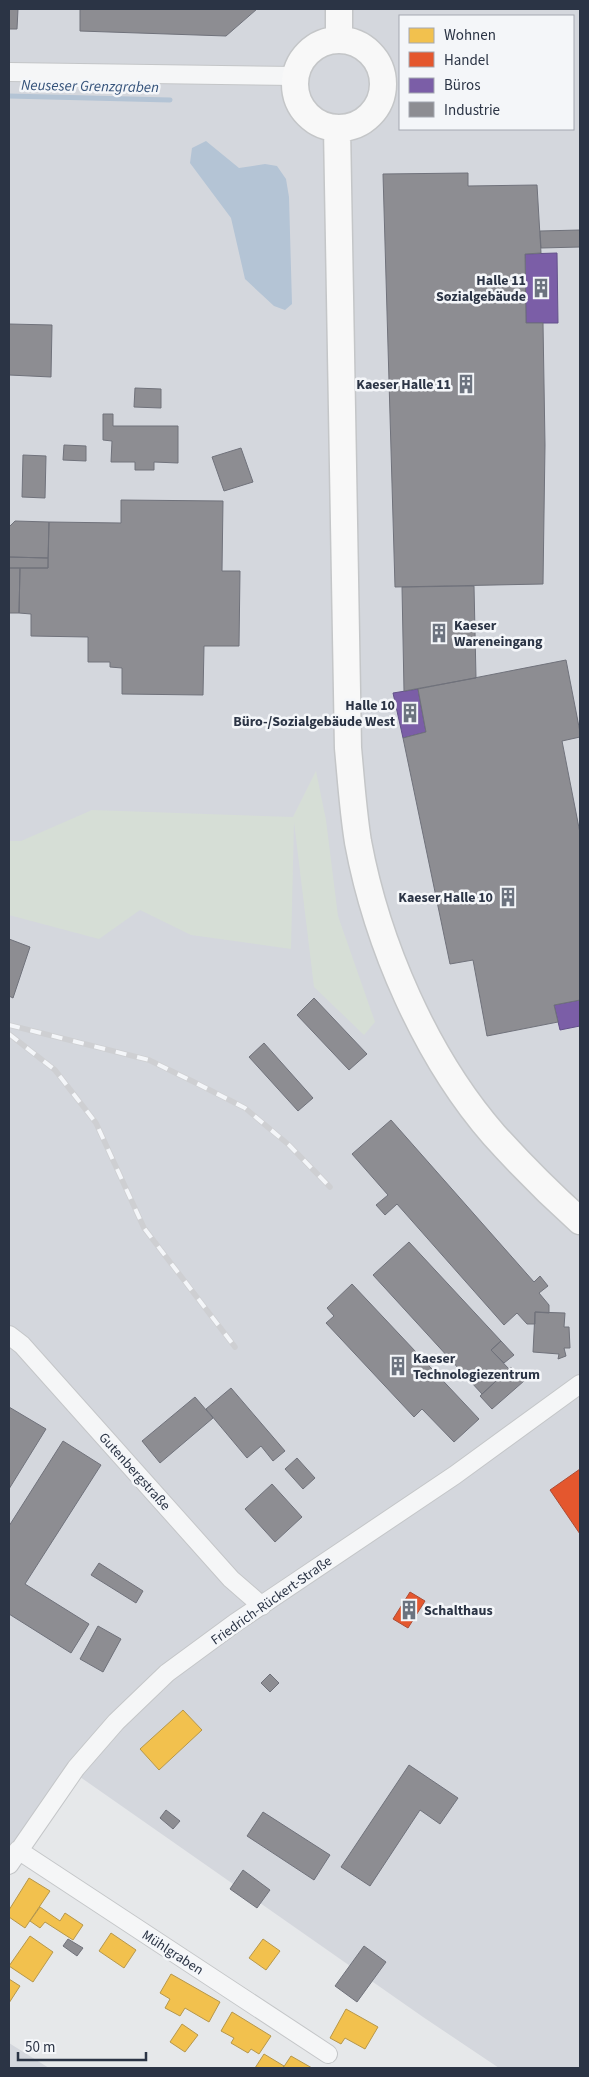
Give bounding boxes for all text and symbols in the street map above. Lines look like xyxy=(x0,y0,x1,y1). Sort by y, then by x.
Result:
legend xyxy=(399,15,574,130)
text: Wohnen xyxy=(444,25,496,46)
text: Handel xyxy=(444,50,489,71)
water label: Neuseser Grenzgraben xyxy=(21,75,159,98)
text: Büros xyxy=(444,75,480,96)
text: Industrie xyxy=(444,100,500,121)
place label: Halle 11 Sozialgebäude xyxy=(436,271,526,307)
building icon: Halle 11 Sozialgebäude xyxy=(530,277,552,299)
building icon: Kaeser Halle 11 xyxy=(455,373,477,395)
place label: Kaeser Halle 11 xyxy=(356,375,451,395)
place label: Kaeser Wareneingang xyxy=(454,616,543,652)
building icon: Kaeser Wareneingang xyxy=(428,622,450,644)
place label: Halle 10 Büro-/Sozialgebäude West xyxy=(233,696,396,732)
building icon: Halle 10 Büro-/Sozialgebäude West xyxy=(399,702,421,724)
building icon: Kaeser Halle 10 xyxy=(497,886,519,908)
place label: Kaeser Halle 10 xyxy=(398,888,493,908)
place label: Kaeser Technologiezentrum xyxy=(413,1349,540,1385)
building icon: Kaeser Technologiezentrum xyxy=(387,1355,409,1377)
street label: Gutenbergstraße xyxy=(94,1428,175,1515)
street label: Friedrich-Rückert-Straße xyxy=(207,1551,336,1650)
building icon: Schalthaus xyxy=(398,1599,420,1621)
place label: Schalthaus xyxy=(424,1601,493,1621)
street label: Mühlgraben xyxy=(138,1925,207,1980)
scale bar xyxy=(18,2030,145,2062)
text: 50 m xyxy=(25,2037,55,2058)

